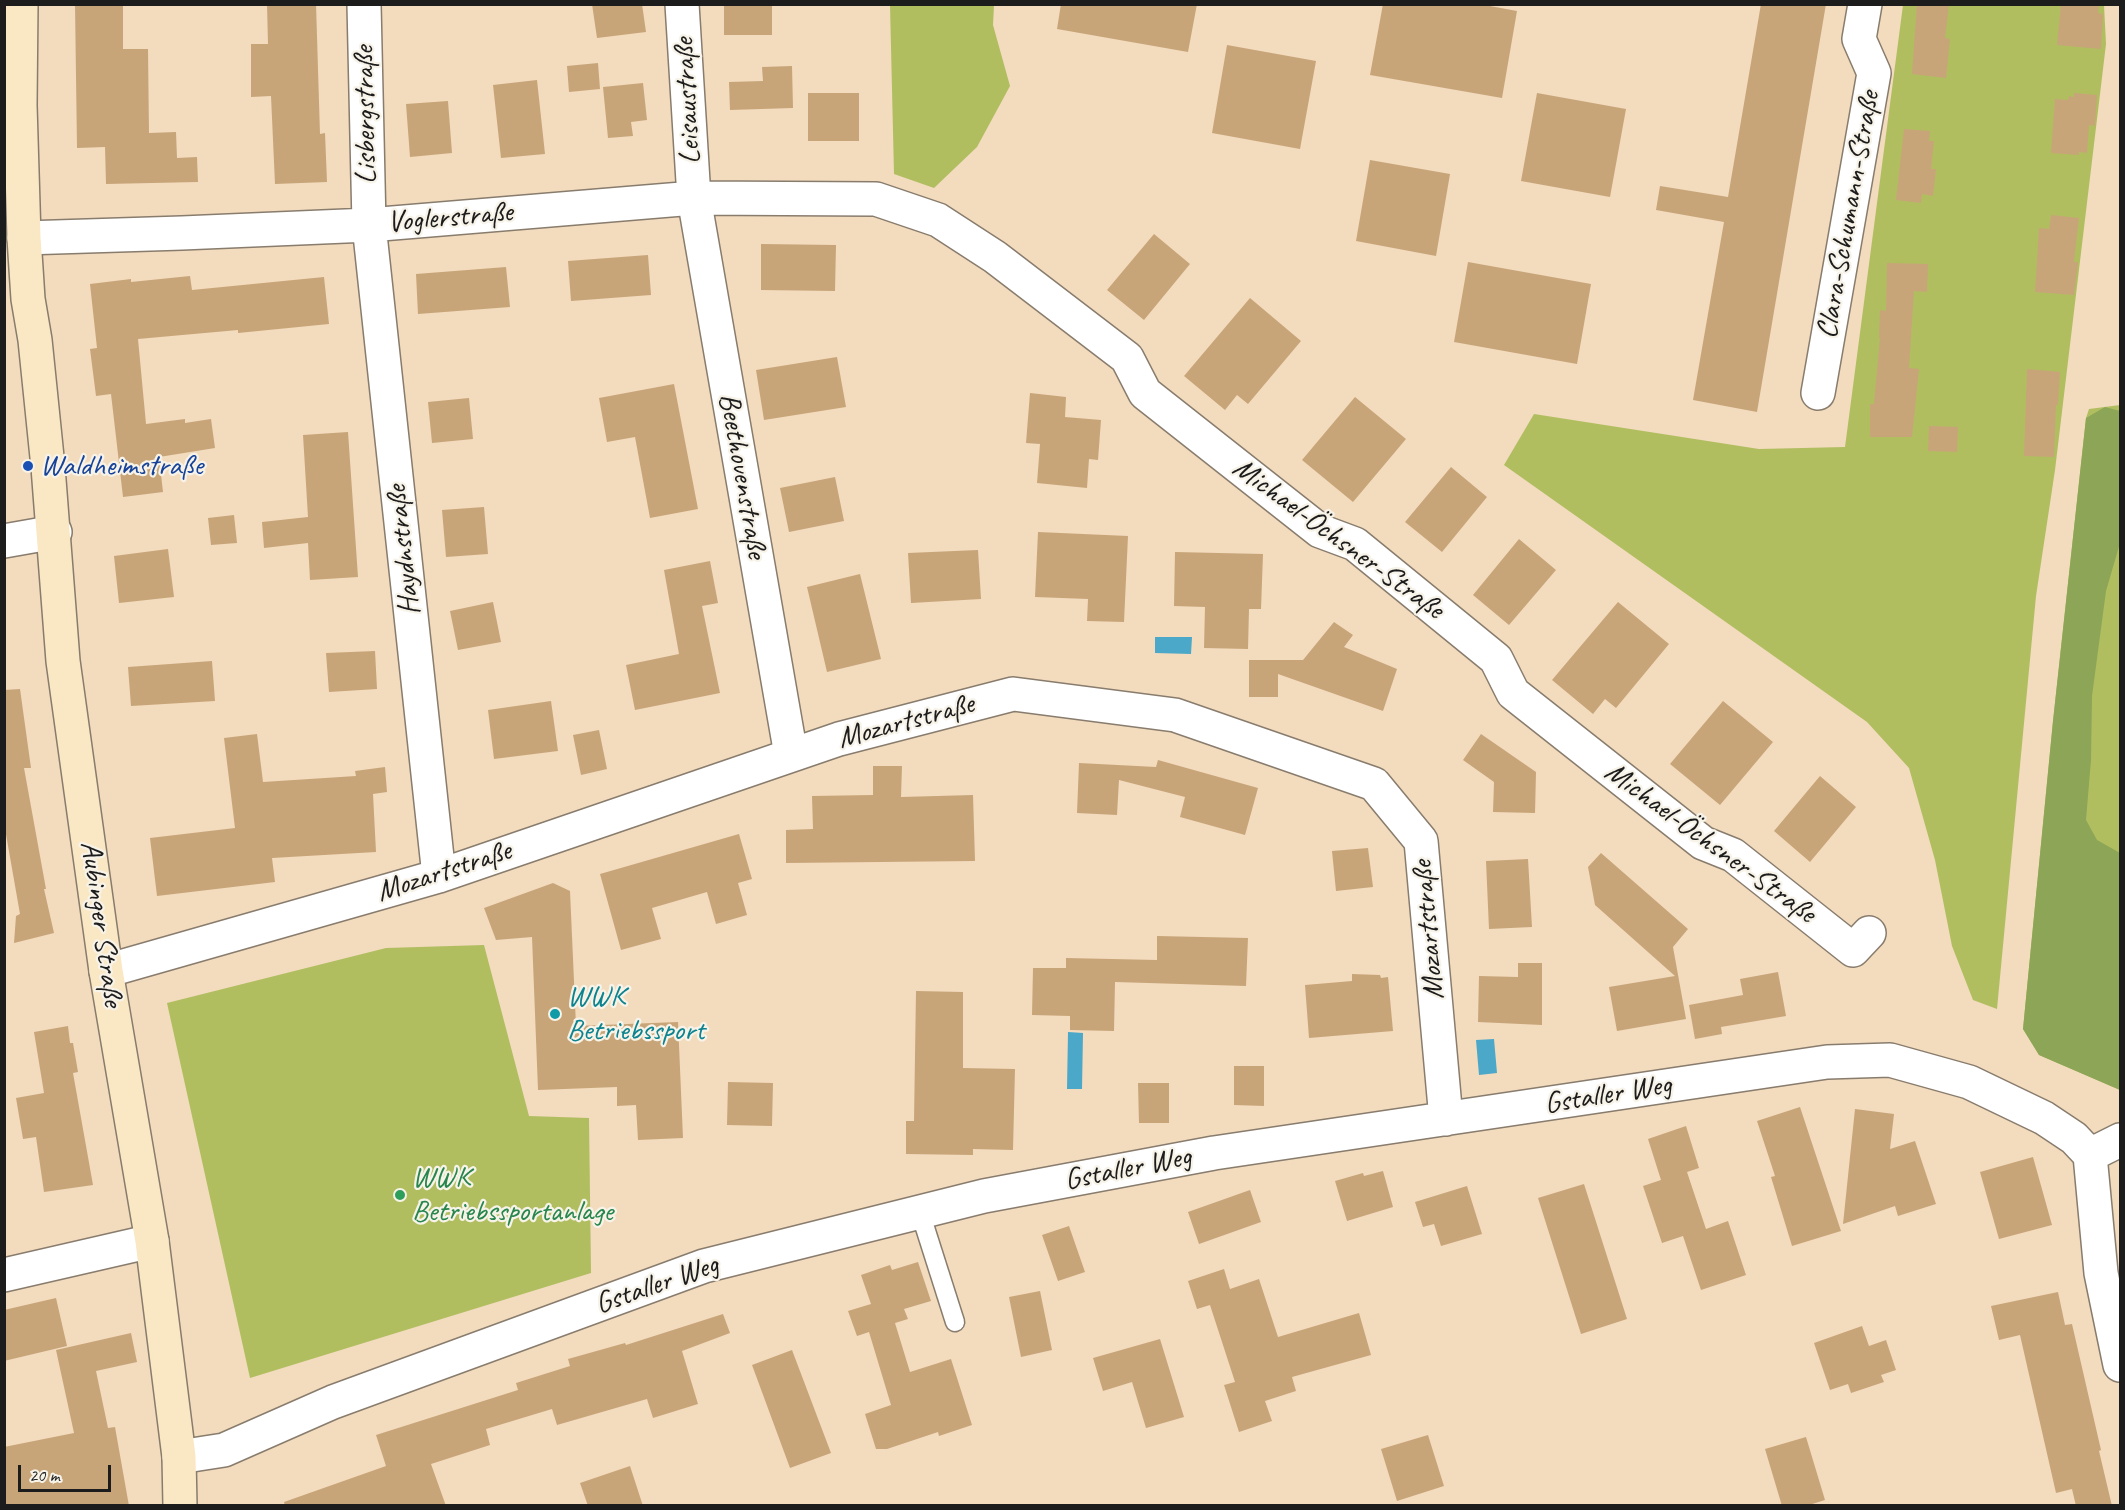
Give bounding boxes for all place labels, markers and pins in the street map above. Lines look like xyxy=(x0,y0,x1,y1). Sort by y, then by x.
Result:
place label: Waldheimstraße xyxy=(40,448,203,484)
marker: Waldheimstraße xyxy=(21,459,35,473)
place label: WWK Betriebssport xyxy=(567,979,705,1050)
marker: WWK Betriebssport xyxy=(548,1007,562,1021)
place label: WWK Betriebssportanlage xyxy=(412,1160,613,1230)
marker: WWK Betriebssportanlage xyxy=(393,1188,407,1202)

